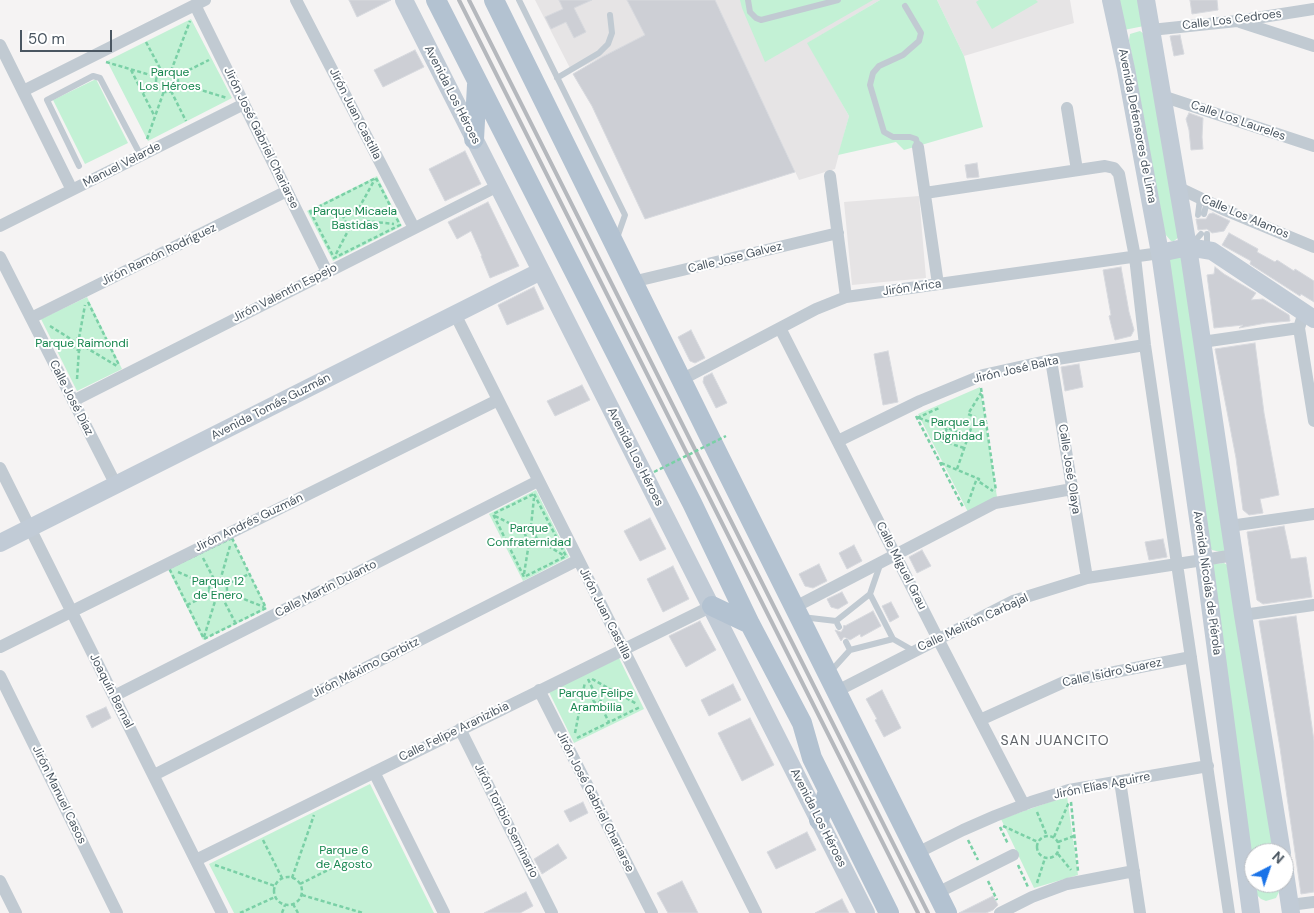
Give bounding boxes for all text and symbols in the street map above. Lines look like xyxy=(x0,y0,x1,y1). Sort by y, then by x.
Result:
street label: Calle Los Cedroes xyxy=(1181,7,1283,33)
scale bar xyxy=(22,20,115,52)
text: 50 m xyxy=(28,29,65,49)
street label: Avenida Los Héroes xyxy=(421,43,483,147)
street label: Avenida Defensores de Lima xyxy=(1115,47,1159,205)
street label: Jirón José Gabriel Chariarse xyxy=(220,65,302,211)
park label: Parque Los Héroes xyxy=(139,66,201,94)
street label: Jirón Juan Castilla xyxy=(326,66,384,162)
street label: Calle Los Laureles xyxy=(1189,98,1287,144)
street label: Manuel Velarde xyxy=(81,139,163,191)
street label: Calle Los Alamos xyxy=(1199,192,1291,242)
park label: Parque Micaela Bastidas xyxy=(313,205,397,233)
street label: Jirón Ramón Rodríguez xyxy=(99,221,219,289)
street label: Calle Jose Galvez xyxy=(687,239,783,277)
street label: Jirón Valentín Espejo xyxy=(230,260,340,326)
street label: Jirón Arica xyxy=(882,277,942,299)
park label: Parque Raimondi xyxy=(35,337,129,351)
street label: Jirón José Balta xyxy=(972,353,1060,387)
street label: Calle José Díaz xyxy=(46,358,96,438)
street label: Avenida Tomás Guzmán xyxy=(209,371,333,443)
street label: Avenida Los Héroes xyxy=(604,405,666,509)
park label: Parque La Dignidad xyxy=(931,416,985,444)
street label: Calle José Olaya xyxy=(1055,423,1083,515)
street label: Jirón Andrés Guzmán xyxy=(193,491,305,555)
street label: Avenida Nicolás de Piérola xyxy=(1190,510,1224,656)
street label: Calle Miguel Grau xyxy=(873,520,929,612)
park label: Parque Confraternidad xyxy=(487,522,571,550)
street label: Calle Martín Dulanto xyxy=(273,557,379,621)
street label: Jirón Juan Castilla xyxy=(576,566,634,662)
park label: Parque 12 de Enero xyxy=(192,575,244,603)
street label: Calle Melitón Carbajal xyxy=(915,591,1031,655)
street label: Jirón Máximo Gorbitz xyxy=(310,635,422,701)
street label: Joaquín Bernal xyxy=(86,651,136,731)
street label: Calle Isidro Suarez xyxy=(1061,655,1163,691)
park label: Parque Felipe Arambilia xyxy=(559,687,633,715)
street label: Calle Felipe Aranizibia xyxy=(397,699,511,765)
street label: Jirón José Gabriel Chariarse xyxy=(553,729,637,875)
district label: SAN JUANCITO xyxy=(999,733,1111,749)
street label: Jirón Manuel Casos xyxy=(29,743,89,847)
street label: Jirón Toribio Seminario xyxy=(471,761,541,881)
street label: Avenida Los Héroes xyxy=(787,766,849,870)
street label: Jirón Elías Aguirre xyxy=(1052,770,1152,802)
north arrow xyxy=(1244,843,1294,893)
park label: Parque 6 de Agosto xyxy=(316,844,372,872)
text: N xyxy=(1268,847,1288,868)

